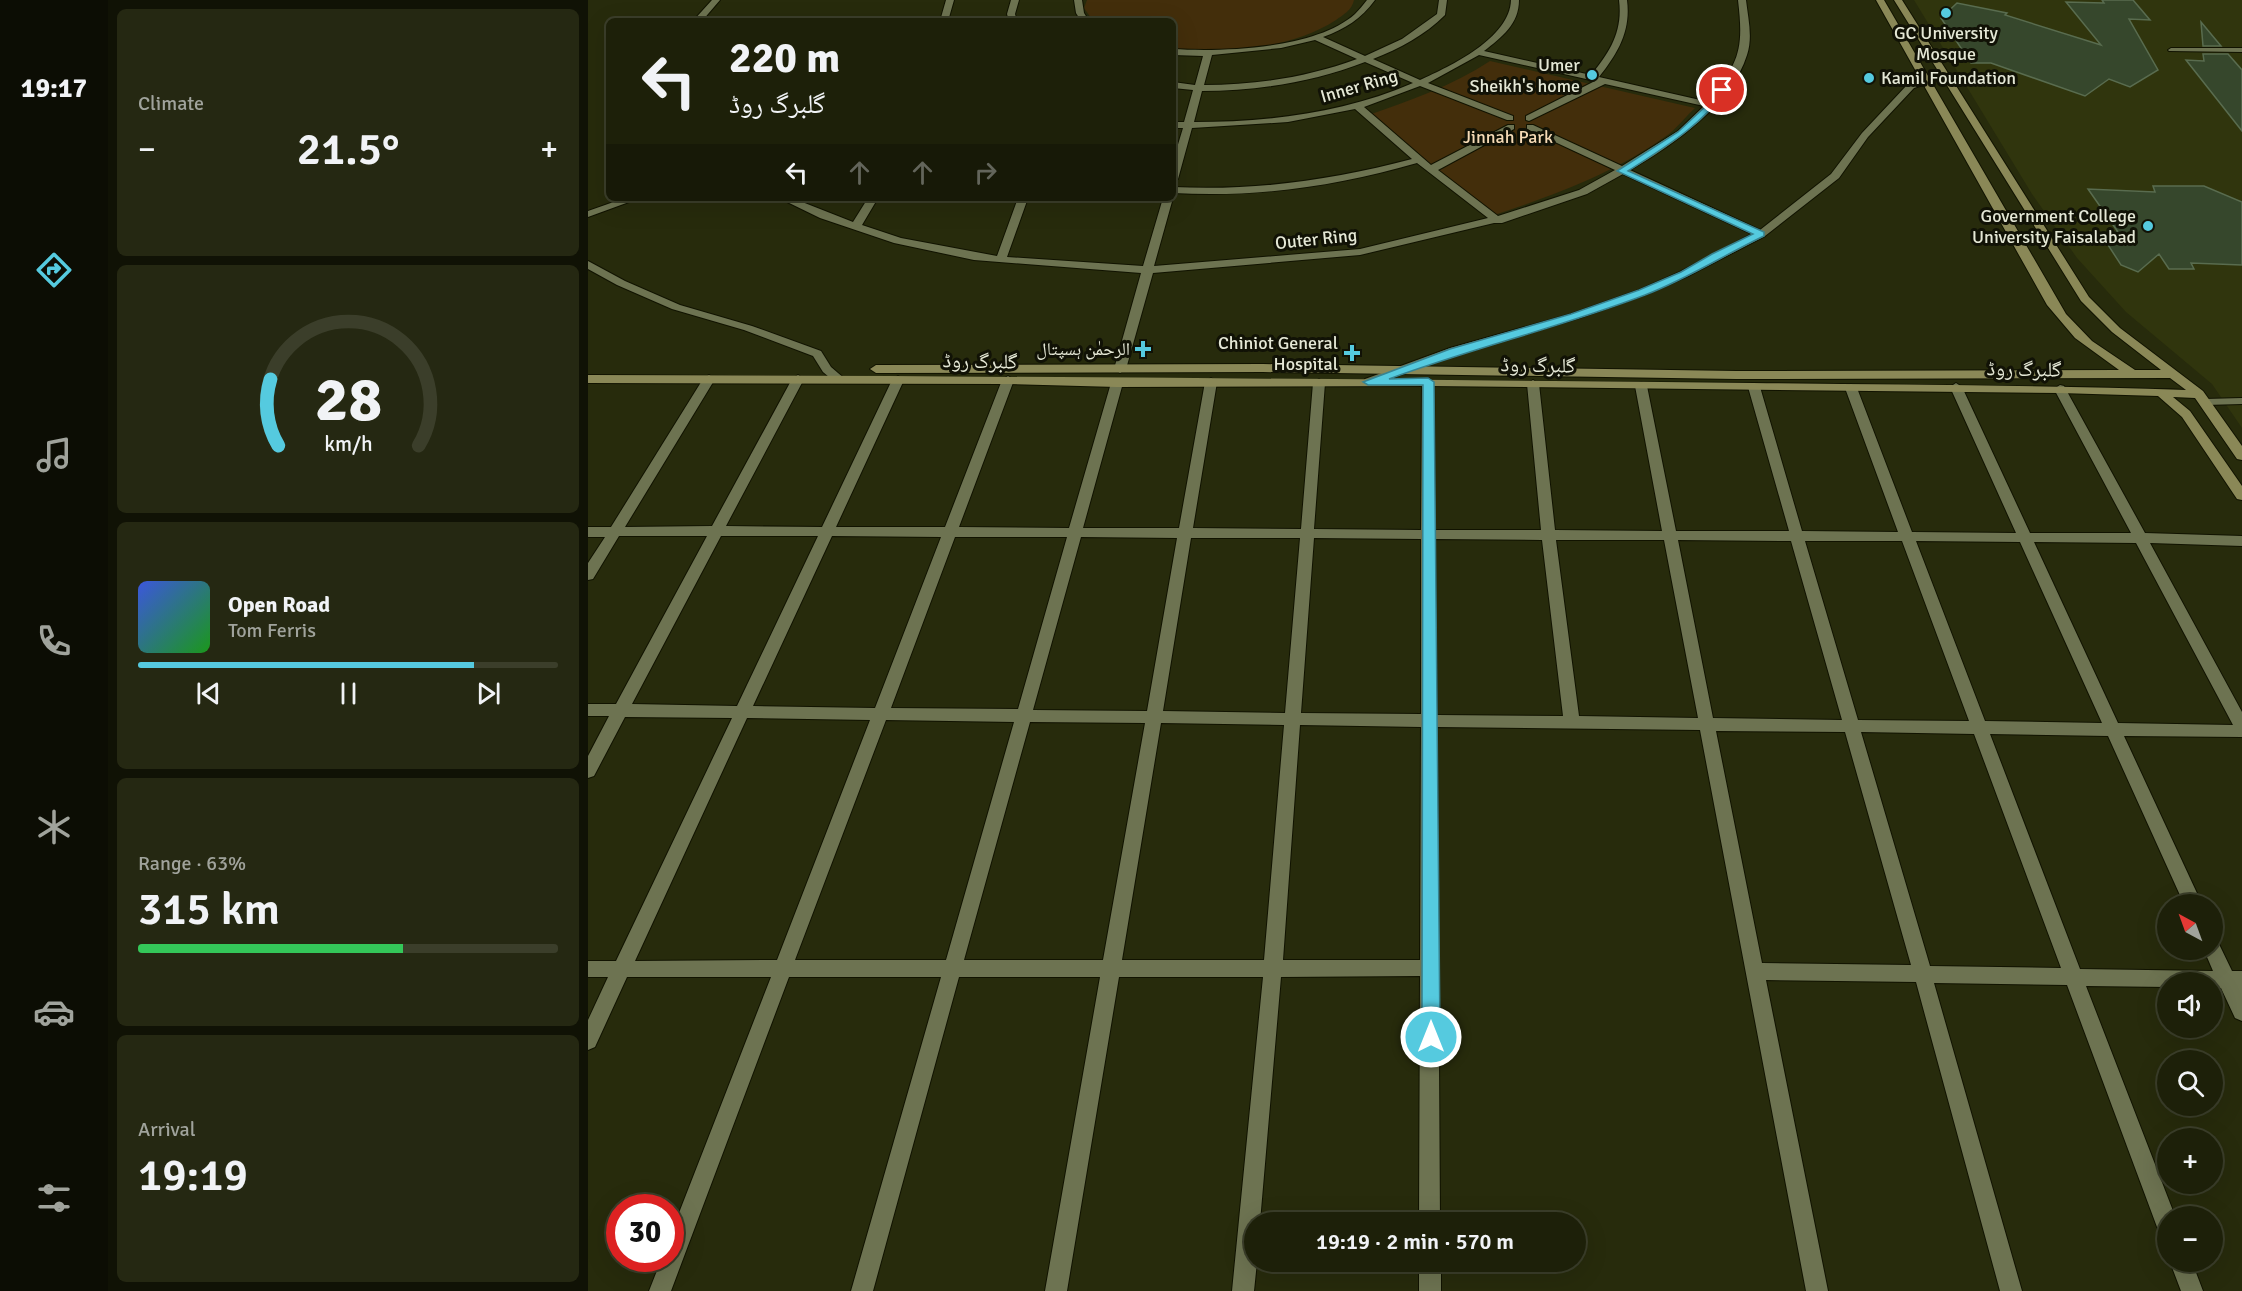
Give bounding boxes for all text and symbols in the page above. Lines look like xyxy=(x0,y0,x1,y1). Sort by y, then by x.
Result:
marker: GC University Mosque xyxy=(1939,6,1953,20)
place label: GC University Mosque xyxy=(1894,22,1999,65)
text: 220 m xyxy=(729,33,840,84)
icon: left xyxy=(630,42,708,120)
place label: Umer Sheikh's home xyxy=(1469,54,1580,97)
street label: Inner Ring xyxy=(1318,64,1400,108)
pin xyxy=(1696,64,1747,115)
place label: Kamil Foundation xyxy=(1881,67,2016,89)
marker: Umer Sheikh's home xyxy=(1585,68,1599,82)
marker: Kamil Foundation xyxy=(1862,71,1876,85)
text: 19:17 xyxy=(21,72,87,105)
icon: arrive xyxy=(1705,73,1738,106)
text: گلبرگ روڈ xyxy=(729,88,825,121)
text: Climate xyxy=(138,91,204,116)
text: 21.5° xyxy=(297,122,399,177)
park label: Jinnah Park xyxy=(1463,126,1553,148)
text: − xyxy=(138,129,156,170)
text: + xyxy=(540,129,558,170)
icon: left xyxy=(780,156,813,189)
icon: ahead xyxy=(843,156,876,189)
icon: ahead xyxy=(906,156,939,189)
icon: right xyxy=(969,156,1002,189)
place label: Government College University Faisalabad xyxy=(1972,205,2136,248)
marker: Government College University Faisalabad xyxy=(2141,219,2155,233)
street label: Outer Ring xyxy=(1274,224,1358,254)
icon: directions xyxy=(33,249,75,291)
place label: Chiniot General Hospital xyxy=(1218,332,1338,375)
place label: الرحمٰن ہسپتال xyxy=(1036,338,1130,360)
marker: الرحمٰن ہسپتال xyxy=(1134,340,1152,358)
marker: Chiniot General Hospital xyxy=(1343,344,1361,362)
street label: گلبرگ روڈ xyxy=(942,347,1018,375)
street label: گلبرگ روڈ xyxy=(1500,351,1576,379)
street label: گلبرگ روڈ xyxy=(1986,355,2062,383)
text: 28 xyxy=(314,361,382,438)
text: km/h xyxy=(324,432,372,458)
icon: music xyxy=(33,434,75,476)
text: Open Road xyxy=(228,591,330,618)
text: Tom Ferris xyxy=(228,618,316,643)
icon: phone xyxy=(33,620,75,662)
icon: previous xyxy=(192,677,225,710)
icon: pause xyxy=(332,677,365,710)
icon: next xyxy=(472,677,505,710)
icon: climate xyxy=(33,806,75,848)
text: Range · 63% xyxy=(138,851,246,876)
text: 315 km xyxy=(138,882,280,937)
north arrow xyxy=(2157,894,2223,960)
map controls xyxy=(2157,894,2223,1272)
button: sound xyxy=(2157,972,2223,1038)
icon: car xyxy=(33,991,75,1033)
position arrow xyxy=(1399,1005,1463,1069)
button: search xyxy=(2157,1050,2223,1116)
text: Arrival xyxy=(138,1117,196,1142)
button: + xyxy=(2157,1128,2223,1194)
text: 19:19 xyxy=(138,1148,248,1203)
icon: filters xyxy=(33,1177,75,1219)
speed limit sign: 30 xyxy=(606,1194,684,1272)
button: − xyxy=(2157,1206,2223,1272)
text: 19:19 · 2 min · 570 m xyxy=(1316,1228,1514,1255)

